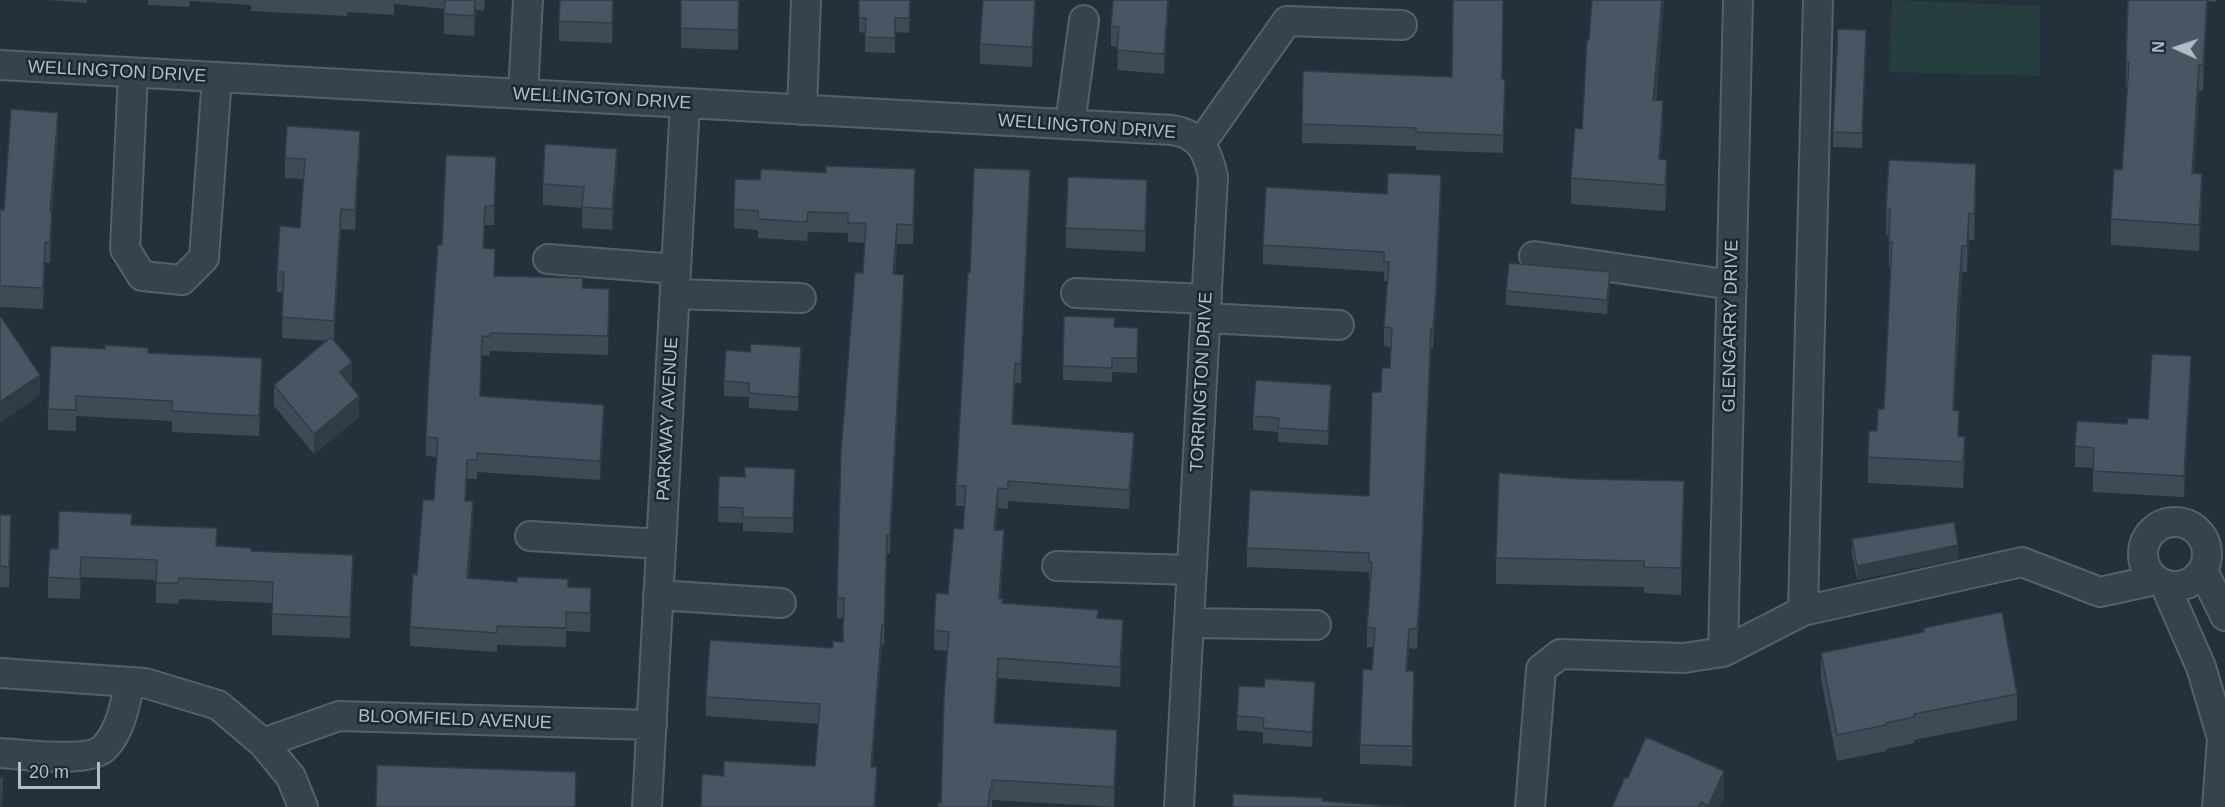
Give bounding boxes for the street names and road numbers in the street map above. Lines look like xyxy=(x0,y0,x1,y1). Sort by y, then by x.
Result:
street label: WELLINGTON DRIVE xyxy=(27,57,207,87)
street label: WELLINGTON DRIVE xyxy=(512,84,692,114)
street label: WELLINGTON DRIVE xyxy=(997,110,1177,144)
street label: GLENGARRY DRIVE xyxy=(1719,239,1743,413)
street label: TORRINGTON DRIVE xyxy=(1186,291,1218,473)
street label: PARKWAY AVENUE xyxy=(653,336,683,502)
street label: BLOOMFIELD AVENUE xyxy=(358,706,552,734)

